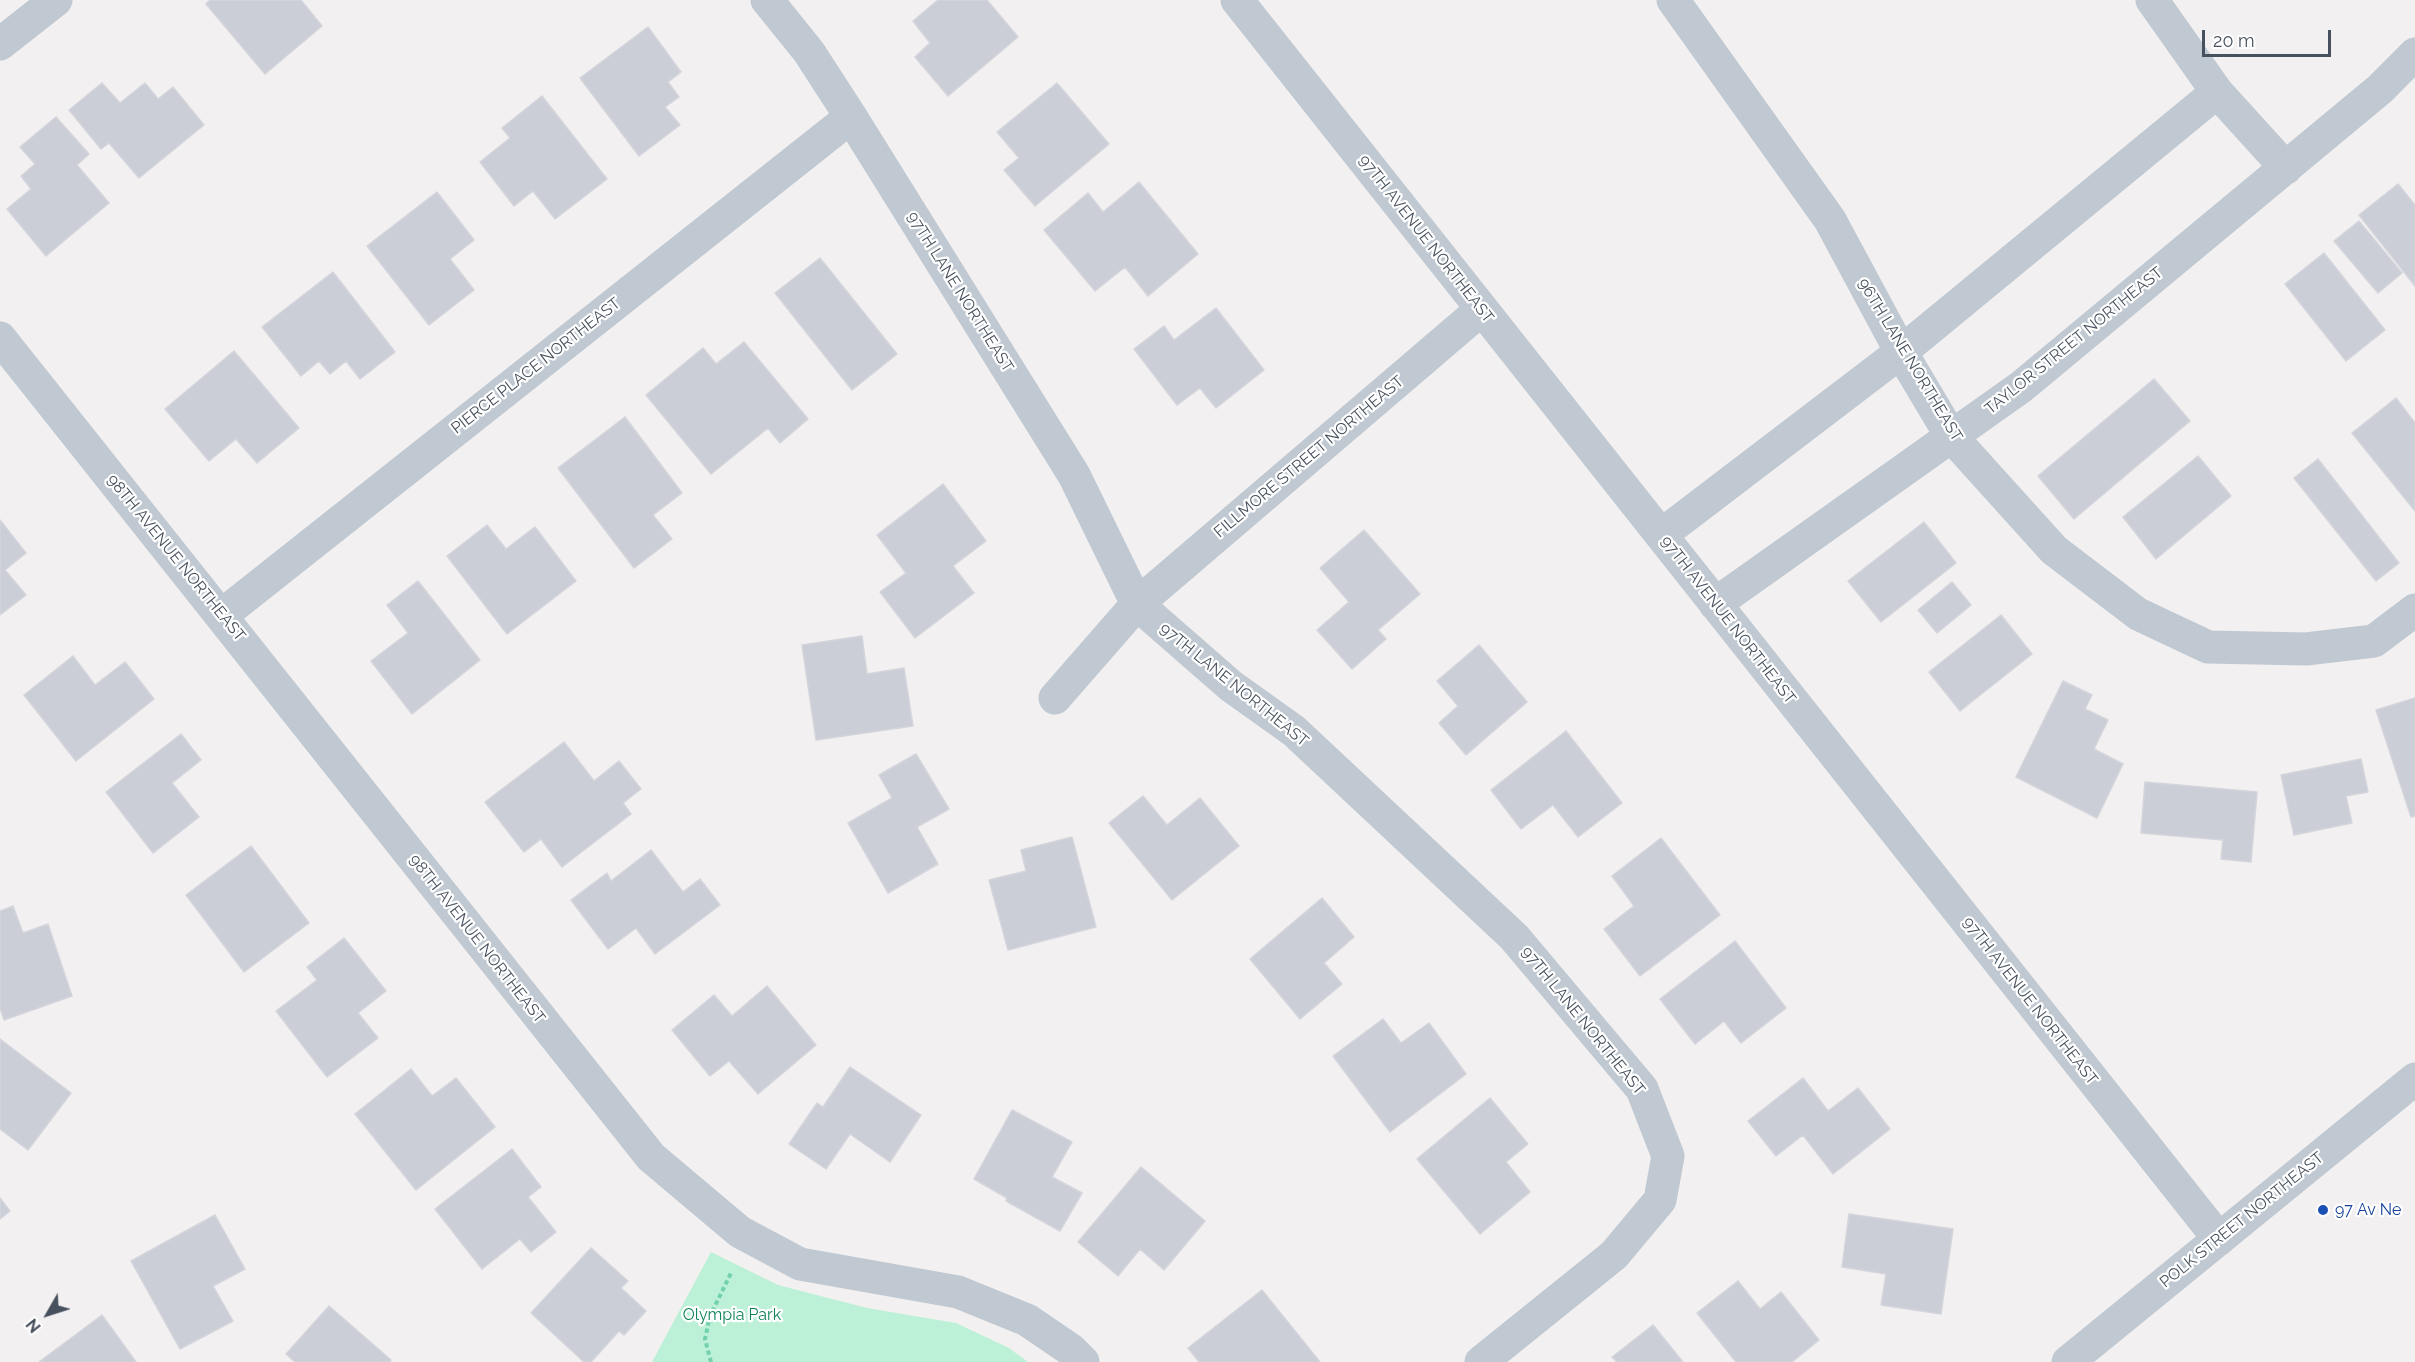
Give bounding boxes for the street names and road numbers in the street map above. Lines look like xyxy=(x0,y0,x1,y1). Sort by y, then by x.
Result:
street label: 97TH AVENUE NORTHEAST xyxy=(1354,151,1498,327)
street label: 97TH LANE NORTHEAST xyxy=(903,208,1017,376)
street label: TAYLOR STREET NORTHEAST xyxy=(1981,263,2167,419)
street label: 96TH LANE NORTHEAST xyxy=(1854,275,1966,445)
street label: PIERCE PLACE NORTHEAST xyxy=(448,294,624,438)
street label: FILLMORE STREET NORTHEAST xyxy=(1210,372,1408,542)
street label: 98TH AVENUE NORTHEAST xyxy=(103,471,249,645)
street label: 97TH AVENUE NORTHEAST xyxy=(1656,532,1800,708)
street label: 97TH LANE NORTHEAST xyxy=(1156,619,1312,751)
street label: 98TH AVENUE NORTHEAST xyxy=(405,851,549,1027)
street label: 97TH AVENUE NORTHEAST xyxy=(1958,913,2102,1089)
street label: 97TH LANE NORTHEAST xyxy=(1517,943,1649,1099)
street label: POLK STREET NORTHEAST xyxy=(2156,1148,2328,1292)

